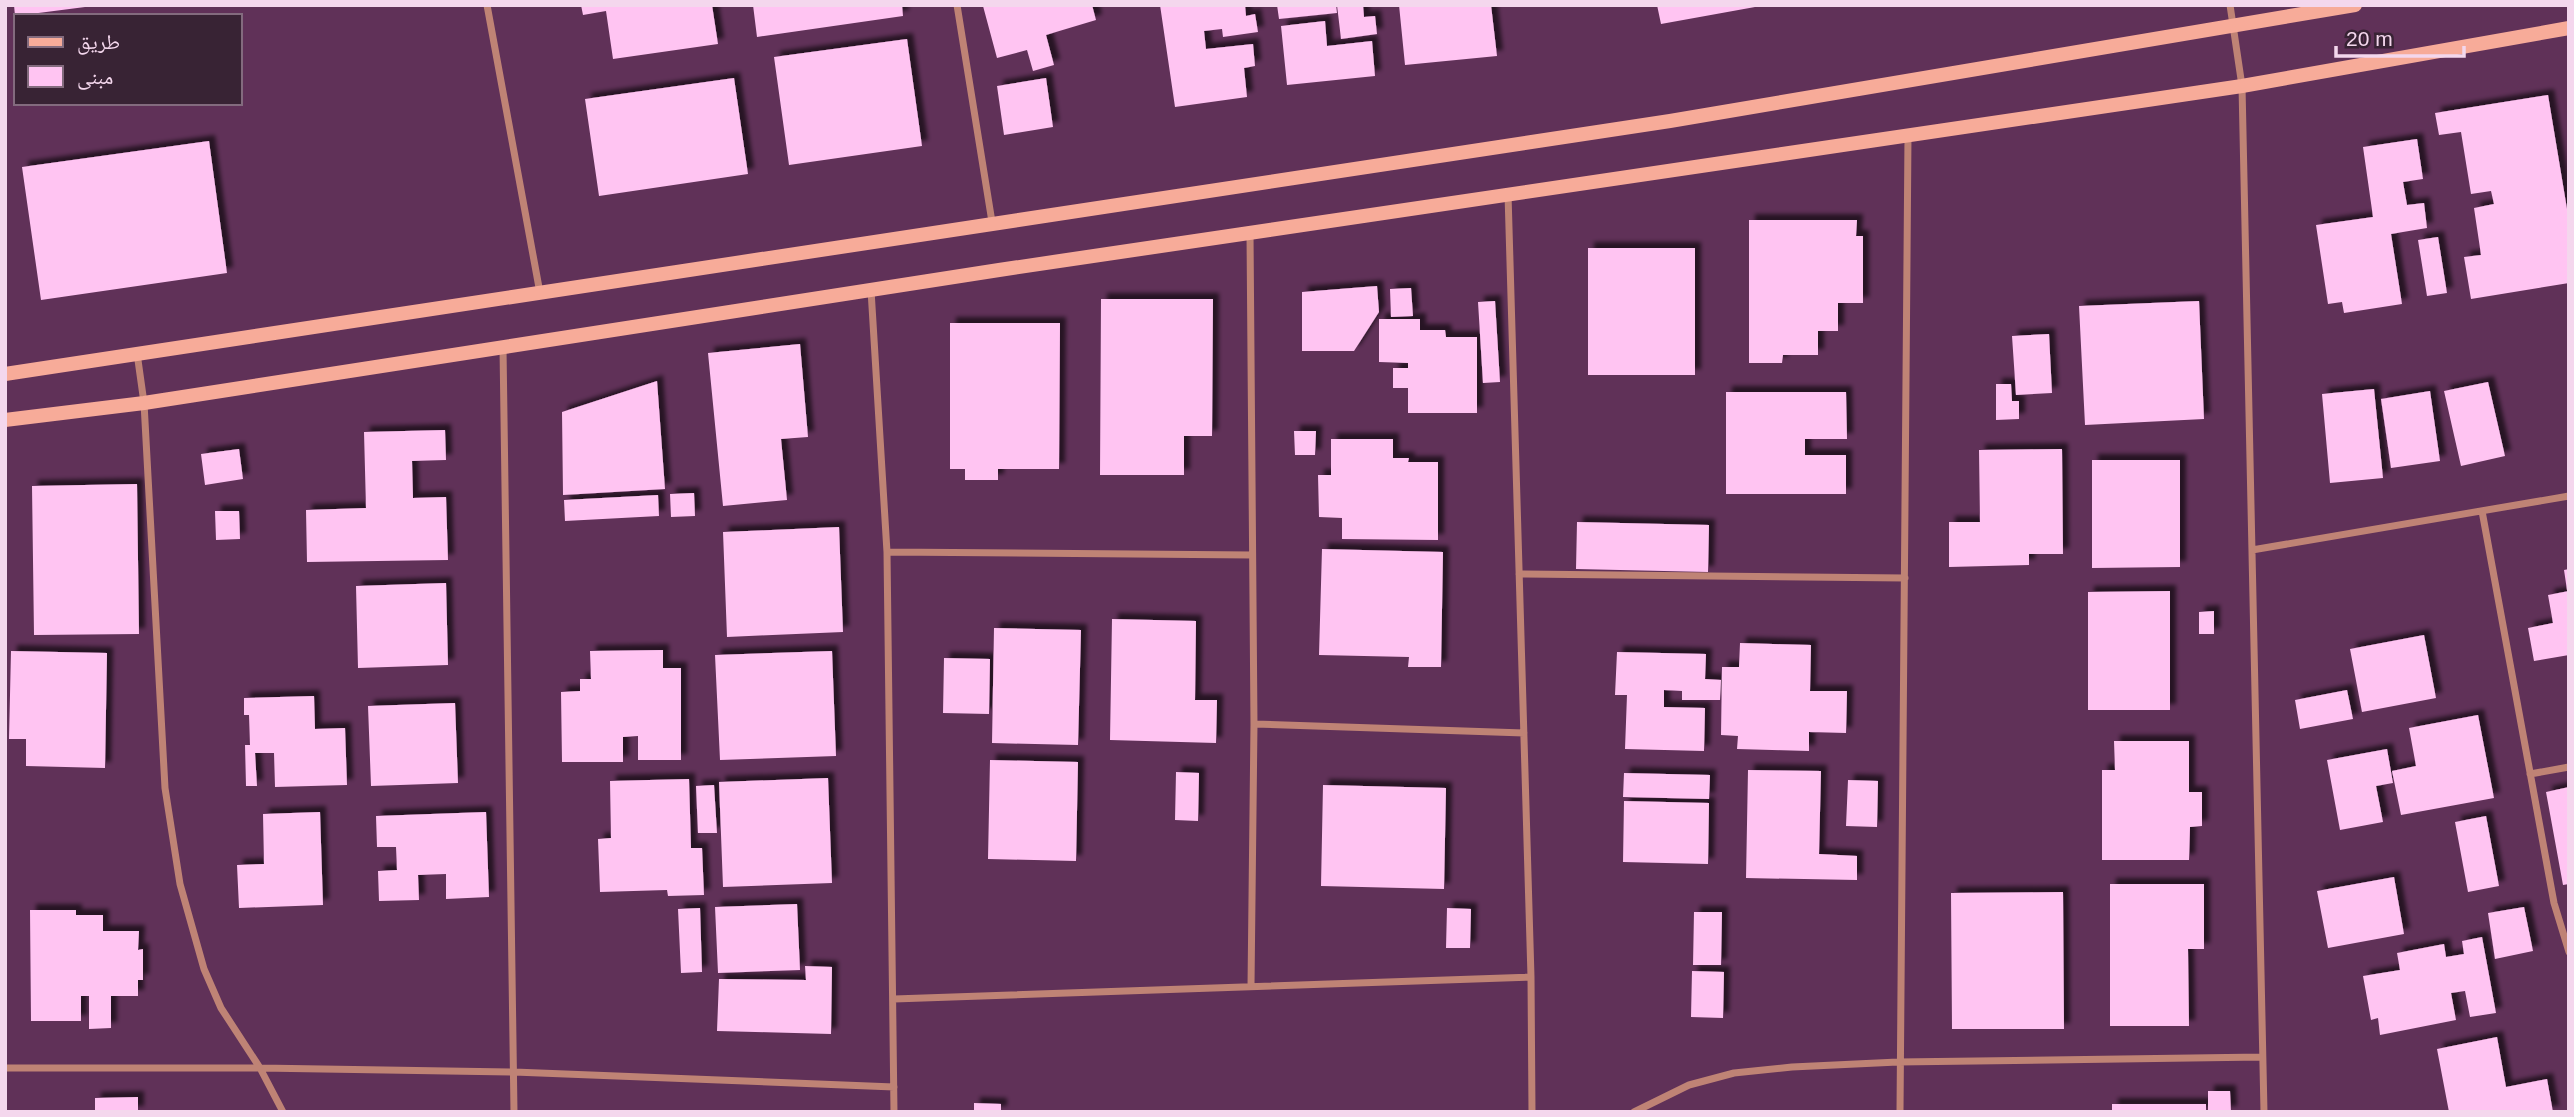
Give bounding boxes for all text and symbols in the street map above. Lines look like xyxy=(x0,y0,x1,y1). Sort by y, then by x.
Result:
legend xyxy=(14,14,242,105)
scale bar xyxy=(2336,14,2464,58)
text: 20 m xyxy=(2346,27,2393,50)
text: طريق xyxy=(77,30,120,55)
text: مبنى xyxy=(77,65,113,90)

